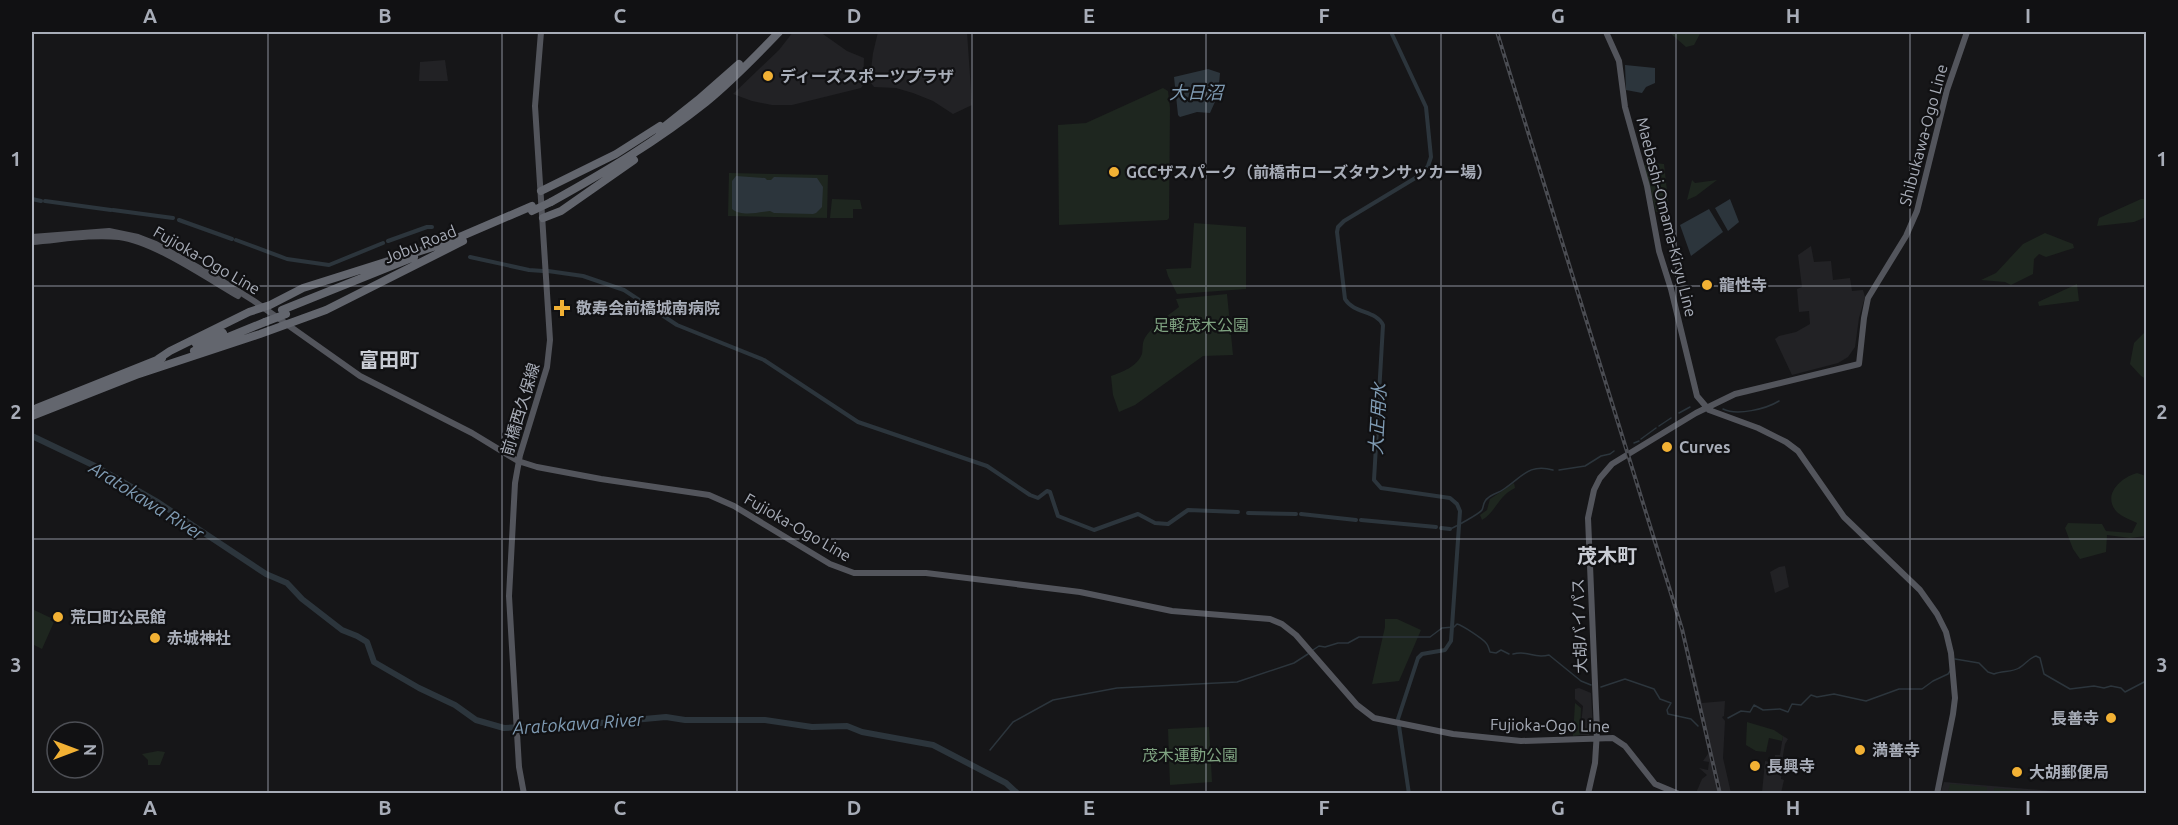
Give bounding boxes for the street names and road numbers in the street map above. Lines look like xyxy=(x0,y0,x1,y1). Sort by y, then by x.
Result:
street label: Shibukawa-Ogo Line xyxy=(1895,62,1951,208)
street label: Maebashi-Omama-Kiryu Line xyxy=(1633,115,1701,319)
street label: Jobu Road xyxy=(381,221,459,267)
street label: Fujioka-Ogo Line xyxy=(151,222,263,298)
street label: 前橋西久保線 xyxy=(497,360,543,458)
street label: Fujioka-Ogo Line xyxy=(742,489,854,565)
street label: 大胡バイパス xyxy=(1568,578,1590,674)
street label: Fujioka-Ogo Line xyxy=(1490,715,1610,735)

